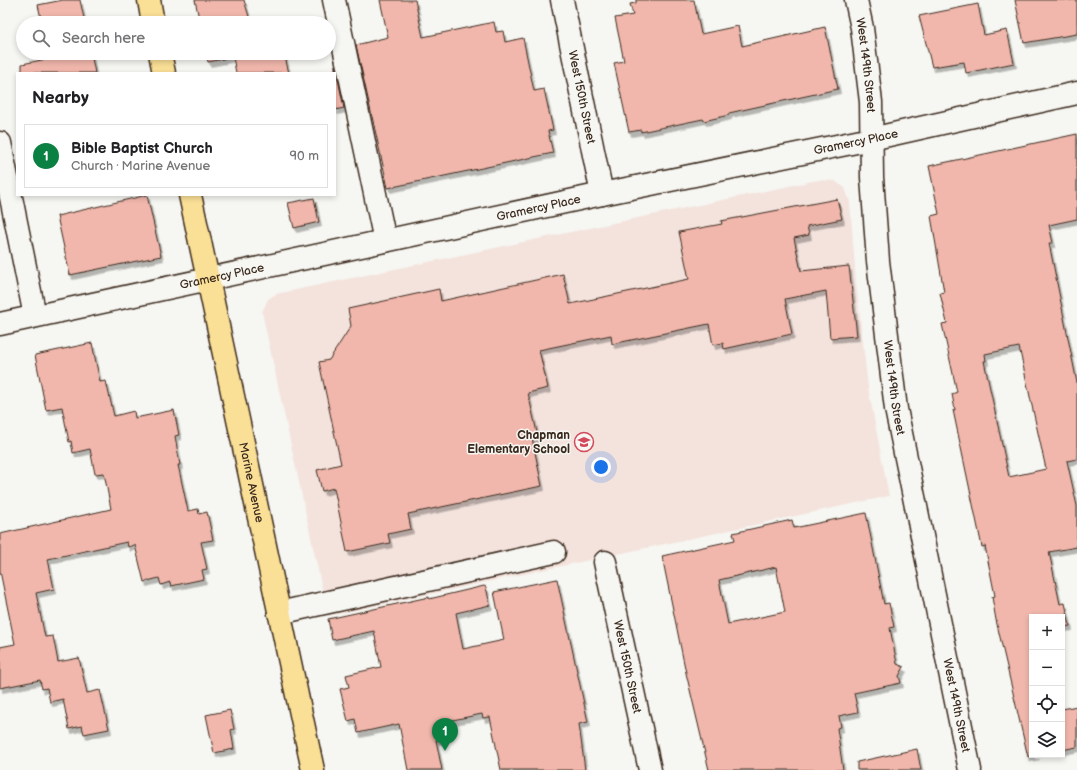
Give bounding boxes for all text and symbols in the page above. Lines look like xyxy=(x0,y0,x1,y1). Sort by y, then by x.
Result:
search box xyxy=(16,16,336,60)
street label: West 149th Street xyxy=(852,16,878,113)
icon: search xyxy=(30,27,52,49)
text: Search here xyxy=(62,29,145,48)
street label: West 150th Street xyxy=(565,49,599,146)
text: Nearby xyxy=(32,88,89,108)
street label: Gramercy Place xyxy=(812,126,900,159)
text: Bible Baptist Church xyxy=(71,139,213,158)
text: 1 xyxy=(43,148,49,164)
text: 90 m xyxy=(290,148,319,164)
text: Church · Marine Avenue xyxy=(71,158,210,174)
street label: Gramercy Place xyxy=(495,192,582,225)
street label: Gramercy Place xyxy=(178,260,265,293)
street label: West 149th Street xyxy=(880,339,908,437)
place label: Chapman Elementary School xyxy=(467,428,570,457)
school or university icon: Chapman Elementary School xyxy=(573,431,595,453)
street label: Marine Avenue xyxy=(235,441,267,524)
your location xyxy=(591,457,611,477)
map controls xyxy=(1029,614,1065,758)
button: + xyxy=(1029,614,1065,650)
street label: West 150th Street xyxy=(610,619,645,715)
button: − xyxy=(1029,650,1065,686)
street label: West 149th Street xyxy=(939,657,973,754)
button: locate xyxy=(1029,686,1065,722)
pin: 1 xyxy=(432,718,458,751)
button: layers xyxy=(1029,722,1065,758)

